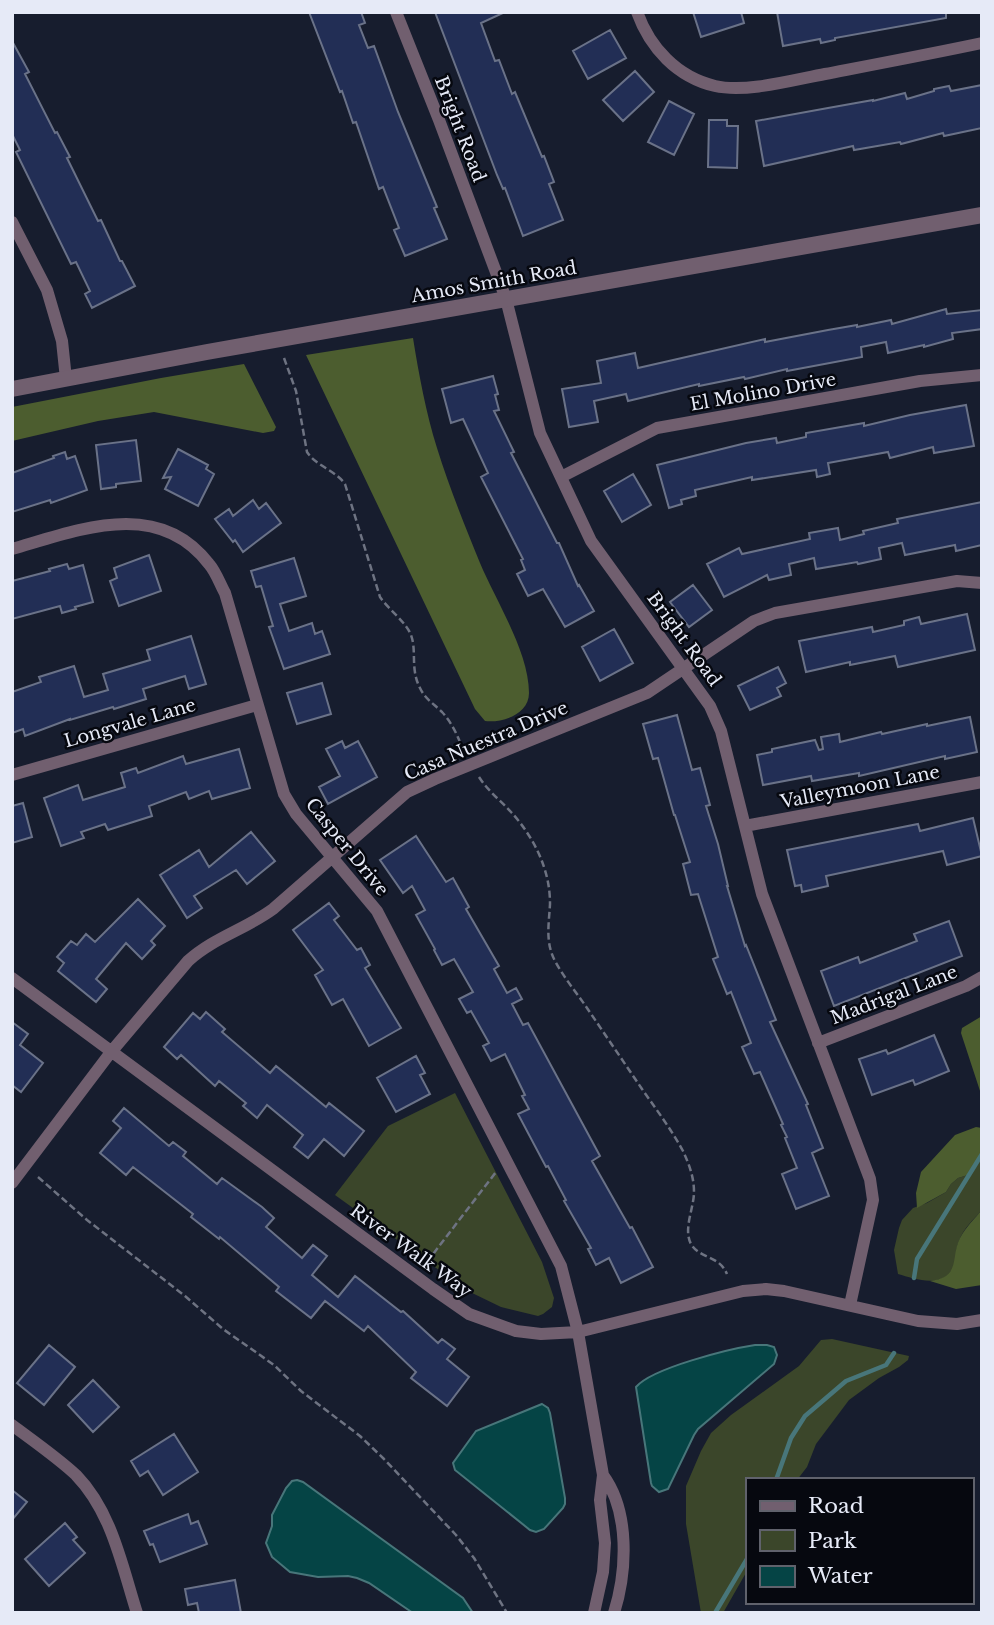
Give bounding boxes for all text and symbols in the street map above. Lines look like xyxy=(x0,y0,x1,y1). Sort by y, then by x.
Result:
street label: Bright Road xyxy=(430,73,490,185)
street label: Amos Smith Road xyxy=(409,257,578,308)
street label: El Molino Drive xyxy=(688,368,838,416)
street label: Bright Road xyxy=(642,587,726,691)
street label: Longvale Lane xyxy=(62,694,198,752)
street label: Casa Nuestra Drive xyxy=(401,697,571,785)
street label: Valleymoon Lane xyxy=(777,761,942,813)
street label: Casper Drive xyxy=(301,794,393,900)
street label: Madrigal Lane xyxy=(828,961,960,1029)
street label: River Walk Way xyxy=(346,1199,477,1303)
legend xyxy=(746,1478,973,1604)
text: Road xyxy=(808,1493,864,1519)
text: Park xyxy=(808,1528,857,1554)
text: Water xyxy=(807,1563,872,1589)

